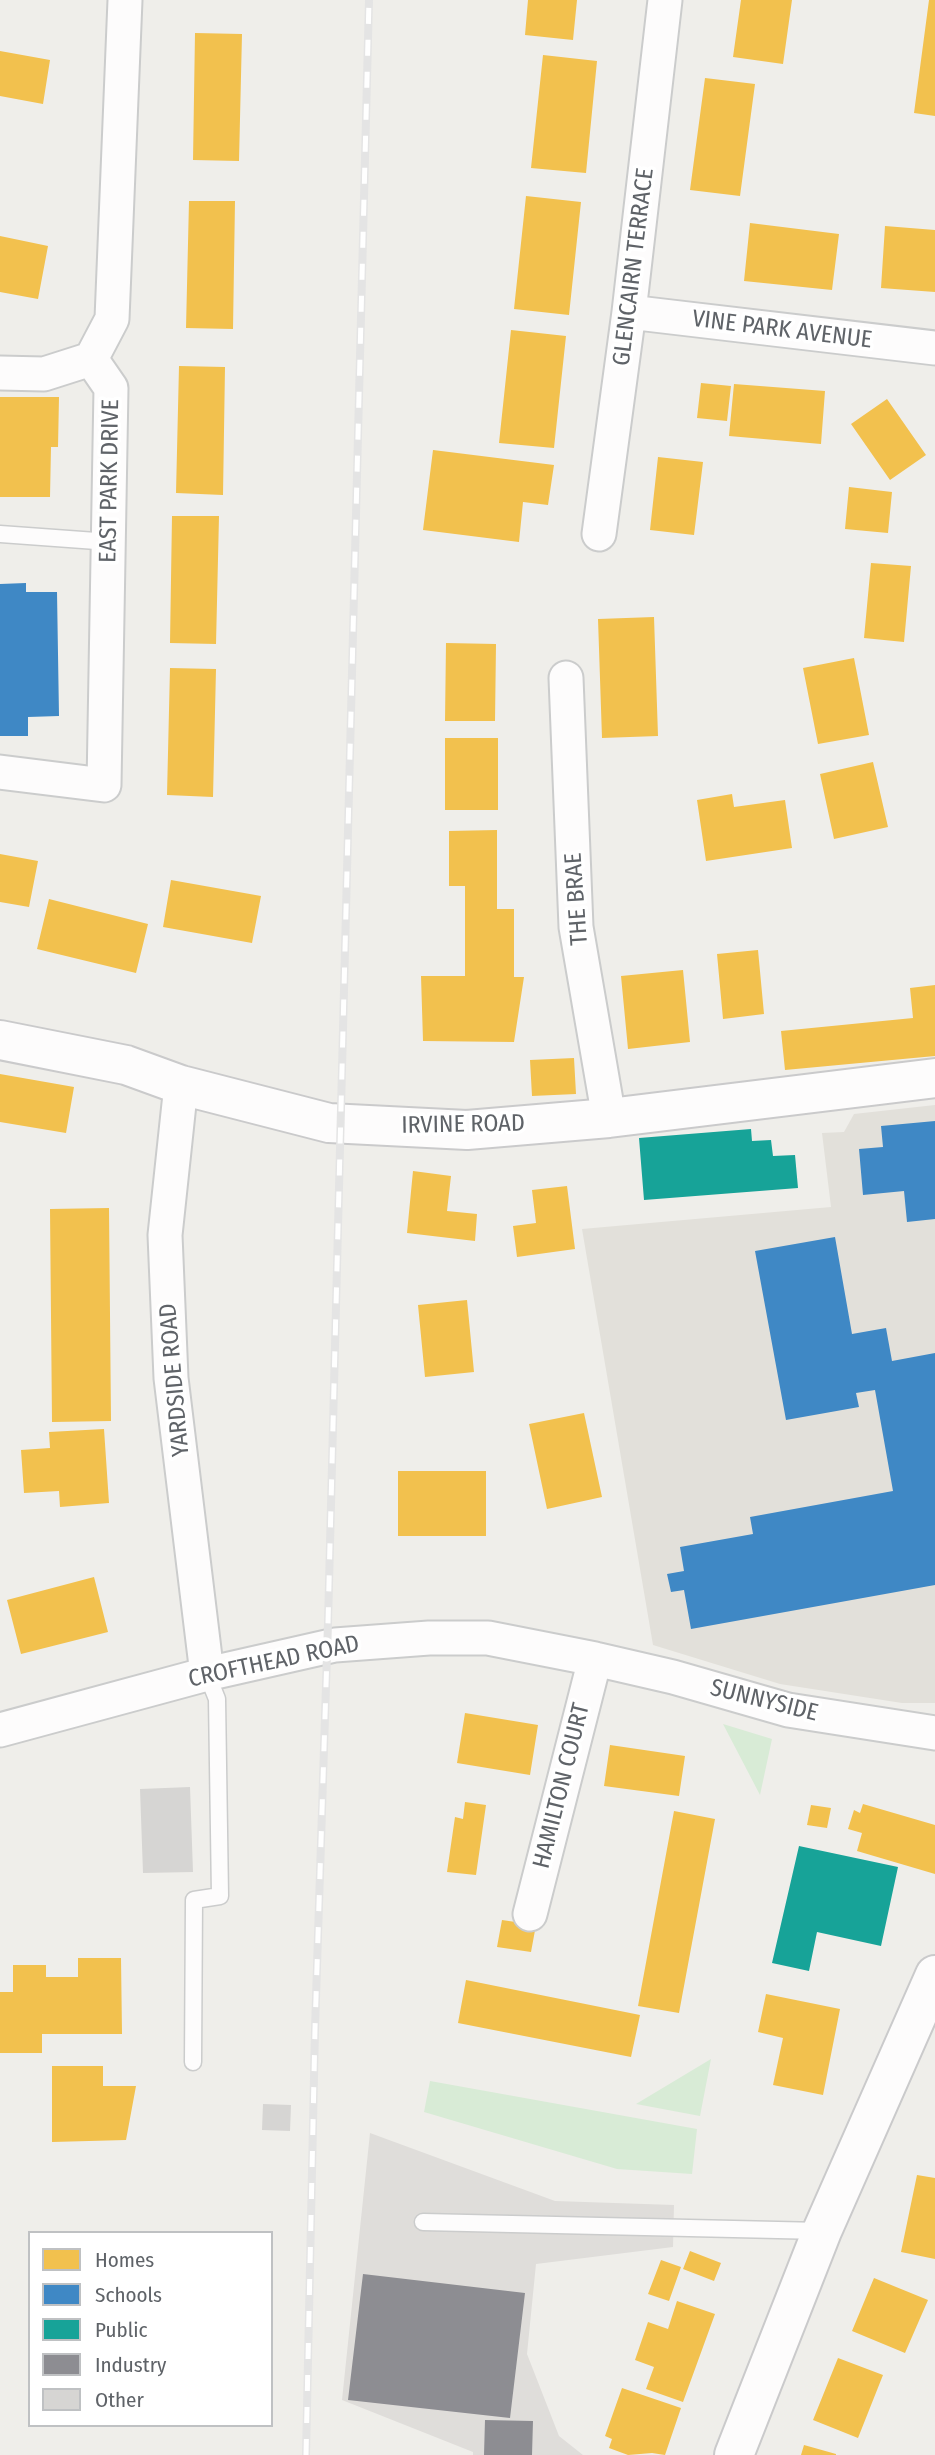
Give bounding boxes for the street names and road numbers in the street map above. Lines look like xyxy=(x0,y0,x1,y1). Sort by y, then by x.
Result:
street label: GLENCAIRN TERRACE xyxy=(608,167,660,367)
street label: VINE PARK AVENUE xyxy=(691,305,873,355)
street label: EAST PARK DRIVE xyxy=(94,399,126,563)
street label: THE BRAE xyxy=(559,852,595,946)
street label: IRVINE ROAD xyxy=(401,1110,525,1140)
street label: YARDSIDE ROAD xyxy=(154,1302,196,1458)
street label: CROFTHEAD ROAD xyxy=(186,1630,362,1694)
street label: SUNNYSIDE xyxy=(707,1674,821,1728)
street label: HAMILTON COURT xyxy=(528,1700,596,1872)

